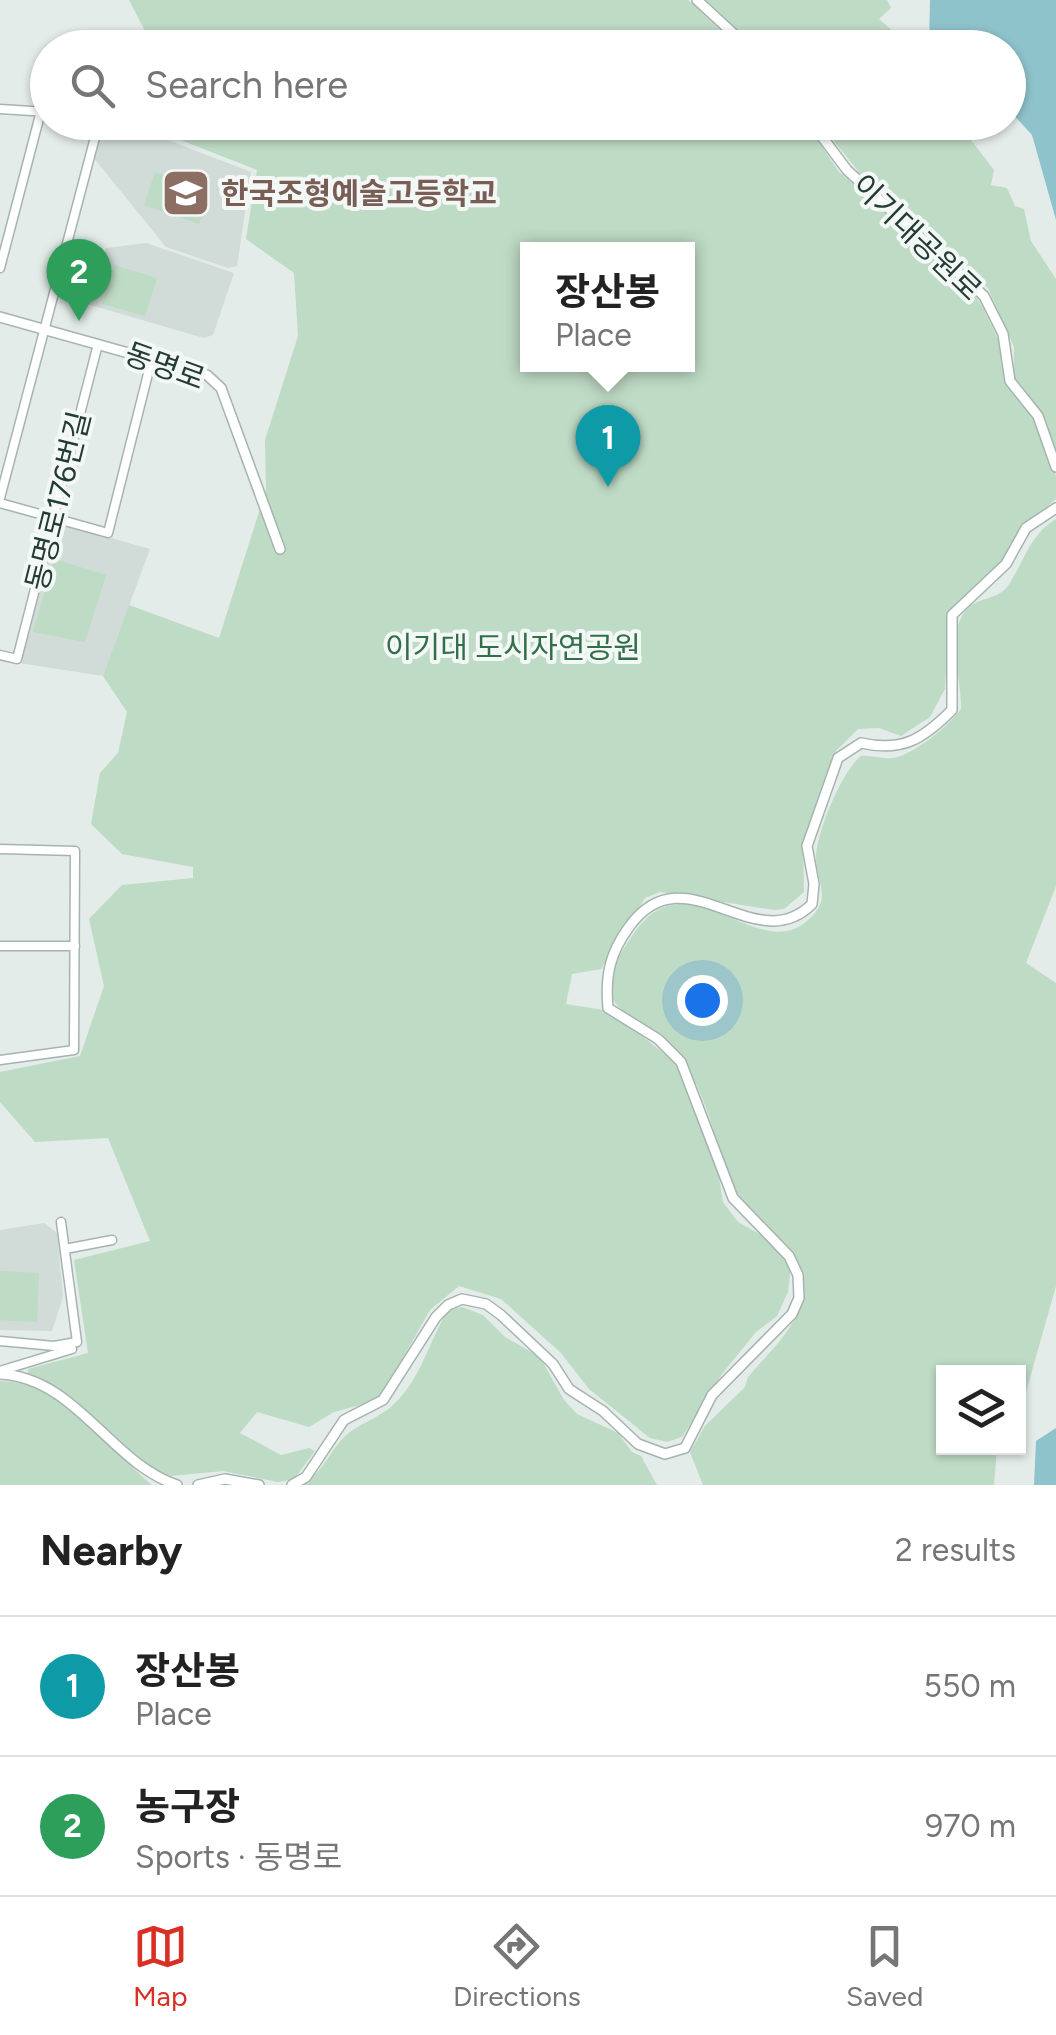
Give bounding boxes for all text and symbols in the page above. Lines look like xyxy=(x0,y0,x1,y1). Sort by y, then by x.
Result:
search box xyxy=(30,30,1026,140)
icon: search xyxy=(65,58,120,113)
text: Search here xyxy=(145,62,348,108)
street label: 이기대공원로 xyxy=(845,166,989,308)
school or university icon: 한국조형예술고등학교 xyxy=(160,167,212,219)
place label: 한국조형예술고등학교 xyxy=(221,175,497,212)
pin: 2 xyxy=(46,238,112,321)
popup xyxy=(520,242,695,372)
text: 장산봉 xyxy=(555,269,660,315)
text: Place xyxy=(555,316,632,354)
street label: 동명로 xyxy=(120,334,210,398)
pin: 1 xyxy=(576,404,640,487)
street label: 동명로176번길 xyxy=(18,408,98,594)
park label: 이기대 도시자연공원 xyxy=(385,629,641,666)
your location xyxy=(677,975,728,1026)
map controls xyxy=(936,1365,1026,1455)
button: layers xyxy=(936,1365,1026,1455)
text: Nearby xyxy=(40,1525,182,1576)
text: 2 results xyxy=(895,1531,1016,1569)
text: 장산봉 xyxy=(135,1648,240,1694)
text: 1 xyxy=(66,1667,79,1705)
text: 550 m xyxy=(924,1667,1016,1705)
text: Place xyxy=(135,1695,212,1733)
text: 농구장 xyxy=(135,1784,240,1830)
text: 2 xyxy=(63,1807,82,1845)
text: 970 m xyxy=(925,1807,1016,1845)
text: Sports · 동명로 xyxy=(135,1838,342,1876)
tab: Map xyxy=(133,1919,188,2013)
tab: Directions xyxy=(453,1919,581,2013)
tab: Saved xyxy=(846,1919,923,2013)

